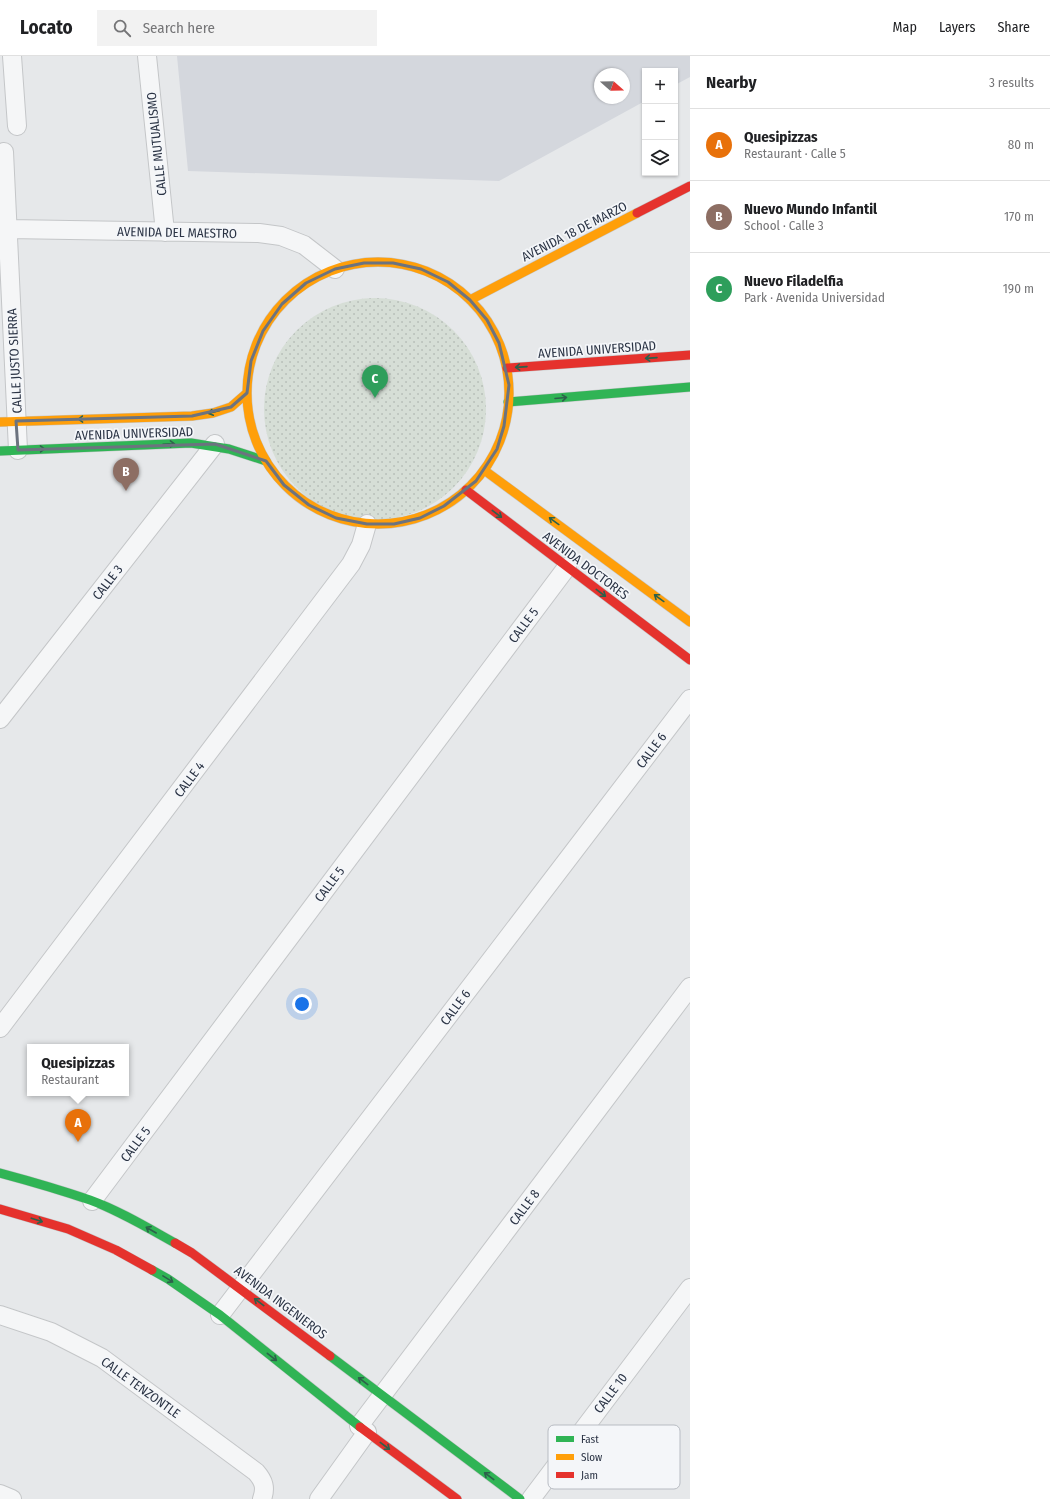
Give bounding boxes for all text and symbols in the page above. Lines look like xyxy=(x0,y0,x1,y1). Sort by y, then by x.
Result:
search box xyxy=(97,10,377,46)
text: Locato xyxy=(20,16,73,39)
icon: search xyxy=(111,17,133,39)
text: Search here xyxy=(143,19,215,37)
text: Map xyxy=(893,19,917,36)
text: Layers xyxy=(939,19,975,36)
text: Share xyxy=(997,19,1030,36)
north arrow xyxy=(594,68,630,104)
map controls xyxy=(642,68,678,176)
button: + xyxy=(642,68,678,104)
text: Nearby xyxy=(706,72,757,93)
text: 3 results xyxy=(989,75,1034,90)
street label: CALLE MUTUALISMO xyxy=(144,91,169,197)
button: − xyxy=(642,104,678,140)
text: Quesipizzas xyxy=(744,128,818,146)
text: A xyxy=(715,137,723,152)
text: 80 m xyxy=(1008,137,1034,152)
button: layers xyxy=(642,140,678,176)
text: Restaurant · Calle 5 xyxy=(744,146,846,161)
street label: AVENIDA 18 DE MARZO xyxy=(519,198,629,265)
text: Nuevo Mundo Infantil xyxy=(744,200,877,218)
text: B xyxy=(715,209,723,224)
text: 170 m xyxy=(1004,209,1034,224)
text: School · Calle 3 xyxy=(744,218,824,233)
street label: AVENIDA DEL MAESTRO xyxy=(117,224,237,241)
text: Nuevo Filadelfia xyxy=(744,272,844,290)
text: C xyxy=(716,281,722,296)
text: 190 m xyxy=(1003,281,1034,296)
text: Park · Avenida Universidad xyxy=(744,290,885,305)
street label: CALLE JUSTO SIERRA xyxy=(4,308,25,414)
street label: AVENIDA UNIVERSIDAD xyxy=(537,338,657,361)
one-way arrow xyxy=(645,354,658,361)
one-way arrow xyxy=(515,364,528,371)
pin: C xyxy=(362,365,388,398)
one-way arrow xyxy=(554,394,567,402)
one-way arrow xyxy=(208,409,221,416)
one-way arrow xyxy=(78,415,91,423)
street label: AVENIDA UNIVERSIDAD xyxy=(75,424,193,443)
one-way arrow xyxy=(162,440,175,447)
one-way arrow xyxy=(32,445,45,453)
pin: B xyxy=(113,458,139,491)
one-way arrow xyxy=(491,510,502,518)
one-way arrow xyxy=(549,517,560,525)
street label: AVENIDA DOCTORES xyxy=(540,528,632,603)
street label: CALLE 3 xyxy=(89,562,126,603)
one-way arrow xyxy=(595,589,606,597)
one-way arrow xyxy=(653,594,664,603)
street label: CALLE 5 xyxy=(505,605,541,646)
street label: CALLE 6 xyxy=(633,730,670,771)
street label: CALLE 4 xyxy=(171,759,208,800)
street label: CALLE 5 xyxy=(311,864,347,905)
street label: CALLE 6 xyxy=(437,987,474,1028)
your location xyxy=(292,994,312,1014)
popup xyxy=(27,1044,129,1096)
text: Quesipizzas xyxy=(41,1054,115,1072)
text: Restaurant xyxy=(41,1072,99,1087)
pin: A xyxy=(65,1109,91,1142)
street label: CALLE 5 xyxy=(117,1124,153,1165)
street label: CALLE 8 xyxy=(506,1187,543,1228)
one-way arrow xyxy=(31,1217,44,1224)
one-way arrow xyxy=(146,1225,158,1233)
street label: AVENIDA INGENIEROS xyxy=(232,1263,330,1342)
one-way arrow xyxy=(162,1276,174,1284)
one-way arrow xyxy=(254,1298,265,1306)
one-way arrow xyxy=(267,1353,278,1361)
street label: CALLE TENZONTLE xyxy=(98,1354,183,1421)
street label: CALLE 10 xyxy=(591,1370,630,1416)
one-way arrow xyxy=(357,1376,368,1385)
legend xyxy=(548,1425,680,1489)
text: Fast xyxy=(581,1433,599,1446)
one-way arrow xyxy=(380,1442,391,1450)
text: Slow xyxy=(581,1451,602,1464)
text: Jam xyxy=(581,1469,598,1482)
one-way arrow xyxy=(484,1471,495,1480)

